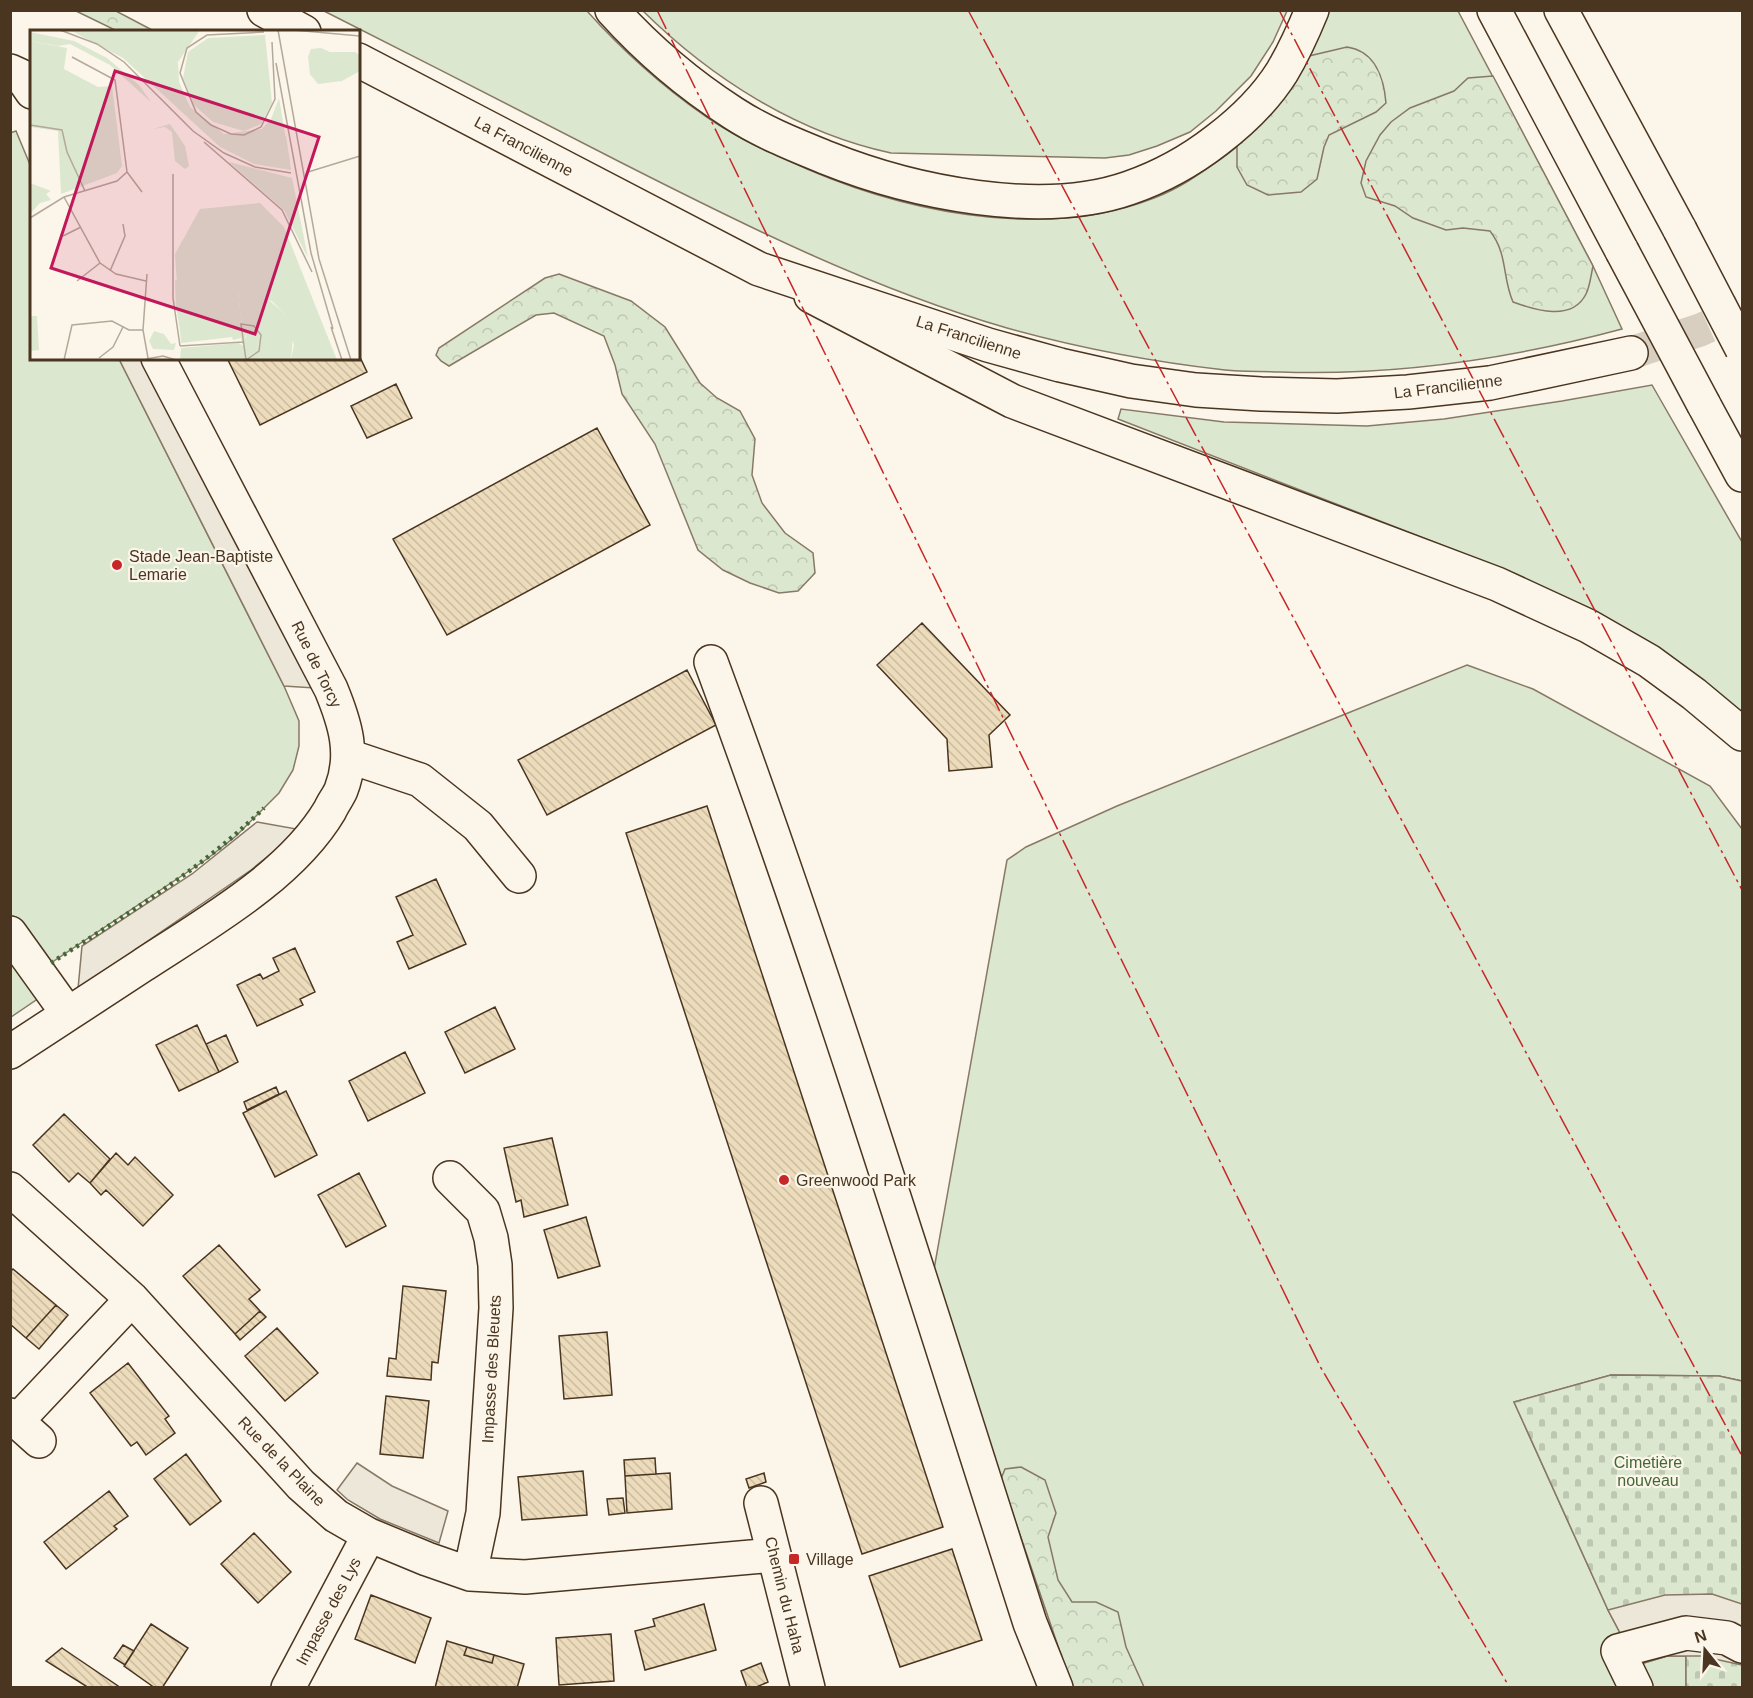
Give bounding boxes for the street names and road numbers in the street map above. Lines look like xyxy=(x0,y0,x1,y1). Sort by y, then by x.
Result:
street label: La Francilienne xyxy=(471,113,576,180)
street label: La Francilienne xyxy=(914,312,1024,362)
street label: La Francilienne xyxy=(1393,371,1503,402)
street label: Rue de Torcy xyxy=(288,618,345,710)
street label: Impasse des Bleuets xyxy=(479,1294,504,1444)
street label: Rue de la Plaine xyxy=(235,1413,329,1510)
street label: Chemin du Haha xyxy=(762,1535,807,1656)
street label: Impasse des Lys xyxy=(293,1555,364,1668)

